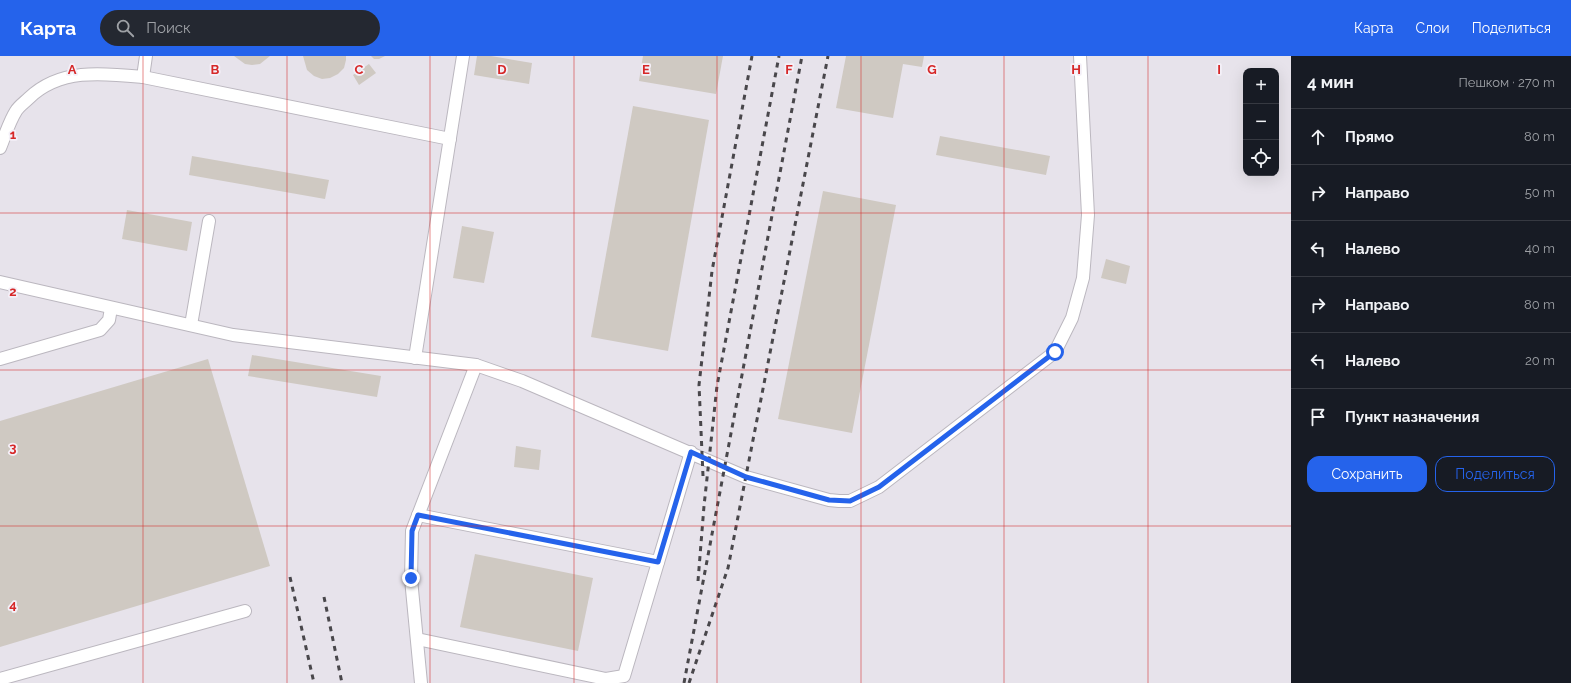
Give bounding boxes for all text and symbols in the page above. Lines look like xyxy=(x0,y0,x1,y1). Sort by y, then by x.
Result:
search box xyxy=(100,10,380,46)
text: Карта xyxy=(20,17,76,39)
icon: search xyxy=(114,17,136,39)
text: Поиск xyxy=(146,19,191,37)
text: Карта xyxy=(1354,20,1393,36)
text: Слои xyxy=(1415,20,1450,36)
text: Поделиться xyxy=(1472,20,1551,36)
text: A xyxy=(68,62,77,77)
text: B xyxy=(211,62,220,77)
text: C xyxy=(355,62,364,77)
text: D xyxy=(497,62,507,77)
text: E xyxy=(642,62,650,77)
text: F xyxy=(785,62,793,77)
text: G xyxy=(927,62,937,77)
text: H xyxy=(1071,62,1081,77)
text: I xyxy=(1217,62,1221,77)
map controls xyxy=(1243,68,1279,176)
button: + xyxy=(1243,68,1279,104)
text: 4 мин xyxy=(1307,72,1354,92)
text: Пешком · 270 m xyxy=(1458,75,1555,90)
button: − xyxy=(1243,104,1279,140)
icon: ahead xyxy=(1307,126,1329,148)
text: 1 xyxy=(10,127,17,142)
text: Прямо xyxy=(1345,128,1394,146)
text: 80 m xyxy=(1524,129,1555,144)
button: locate xyxy=(1243,140,1279,176)
icon: right xyxy=(1307,182,1329,204)
text: Направо xyxy=(1345,184,1409,202)
text: 50 m xyxy=(1525,185,1555,200)
icon: left xyxy=(1307,238,1329,260)
text: Налево xyxy=(1345,240,1400,258)
text: 40 m xyxy=(1525,241,1555,256)
text: 2 xyxy=(9,284,17,299)
icon: right xyxy=(1307,294,1329,316)
text: Направо xyxy=(1345,296,1409,314)
text: 80 m xyxy=(1524,297,1555,312)
route start xyxy=(1046,343,1064,361)
icon: left xyxy=(1307,350,1329,372)
text: Налево xyxy=(1345,352,1400,370)
text: 20 m xyxy=(1525,353,1555,368)
icon: arrive xyxy=(1307,406,1329,428)
text: Пункт назначения xyxy=(1345,408,1479,426)
text: 3 xyxy=(9,440,17,455)
button: Сохранить xyxy=(1307,456,1427,492)
button: Поделиться xyxy=(1435,456,1555,492)
route end xyxy=(402,569,420,587)
text: 4 xyxy=(9,597,17,612)

